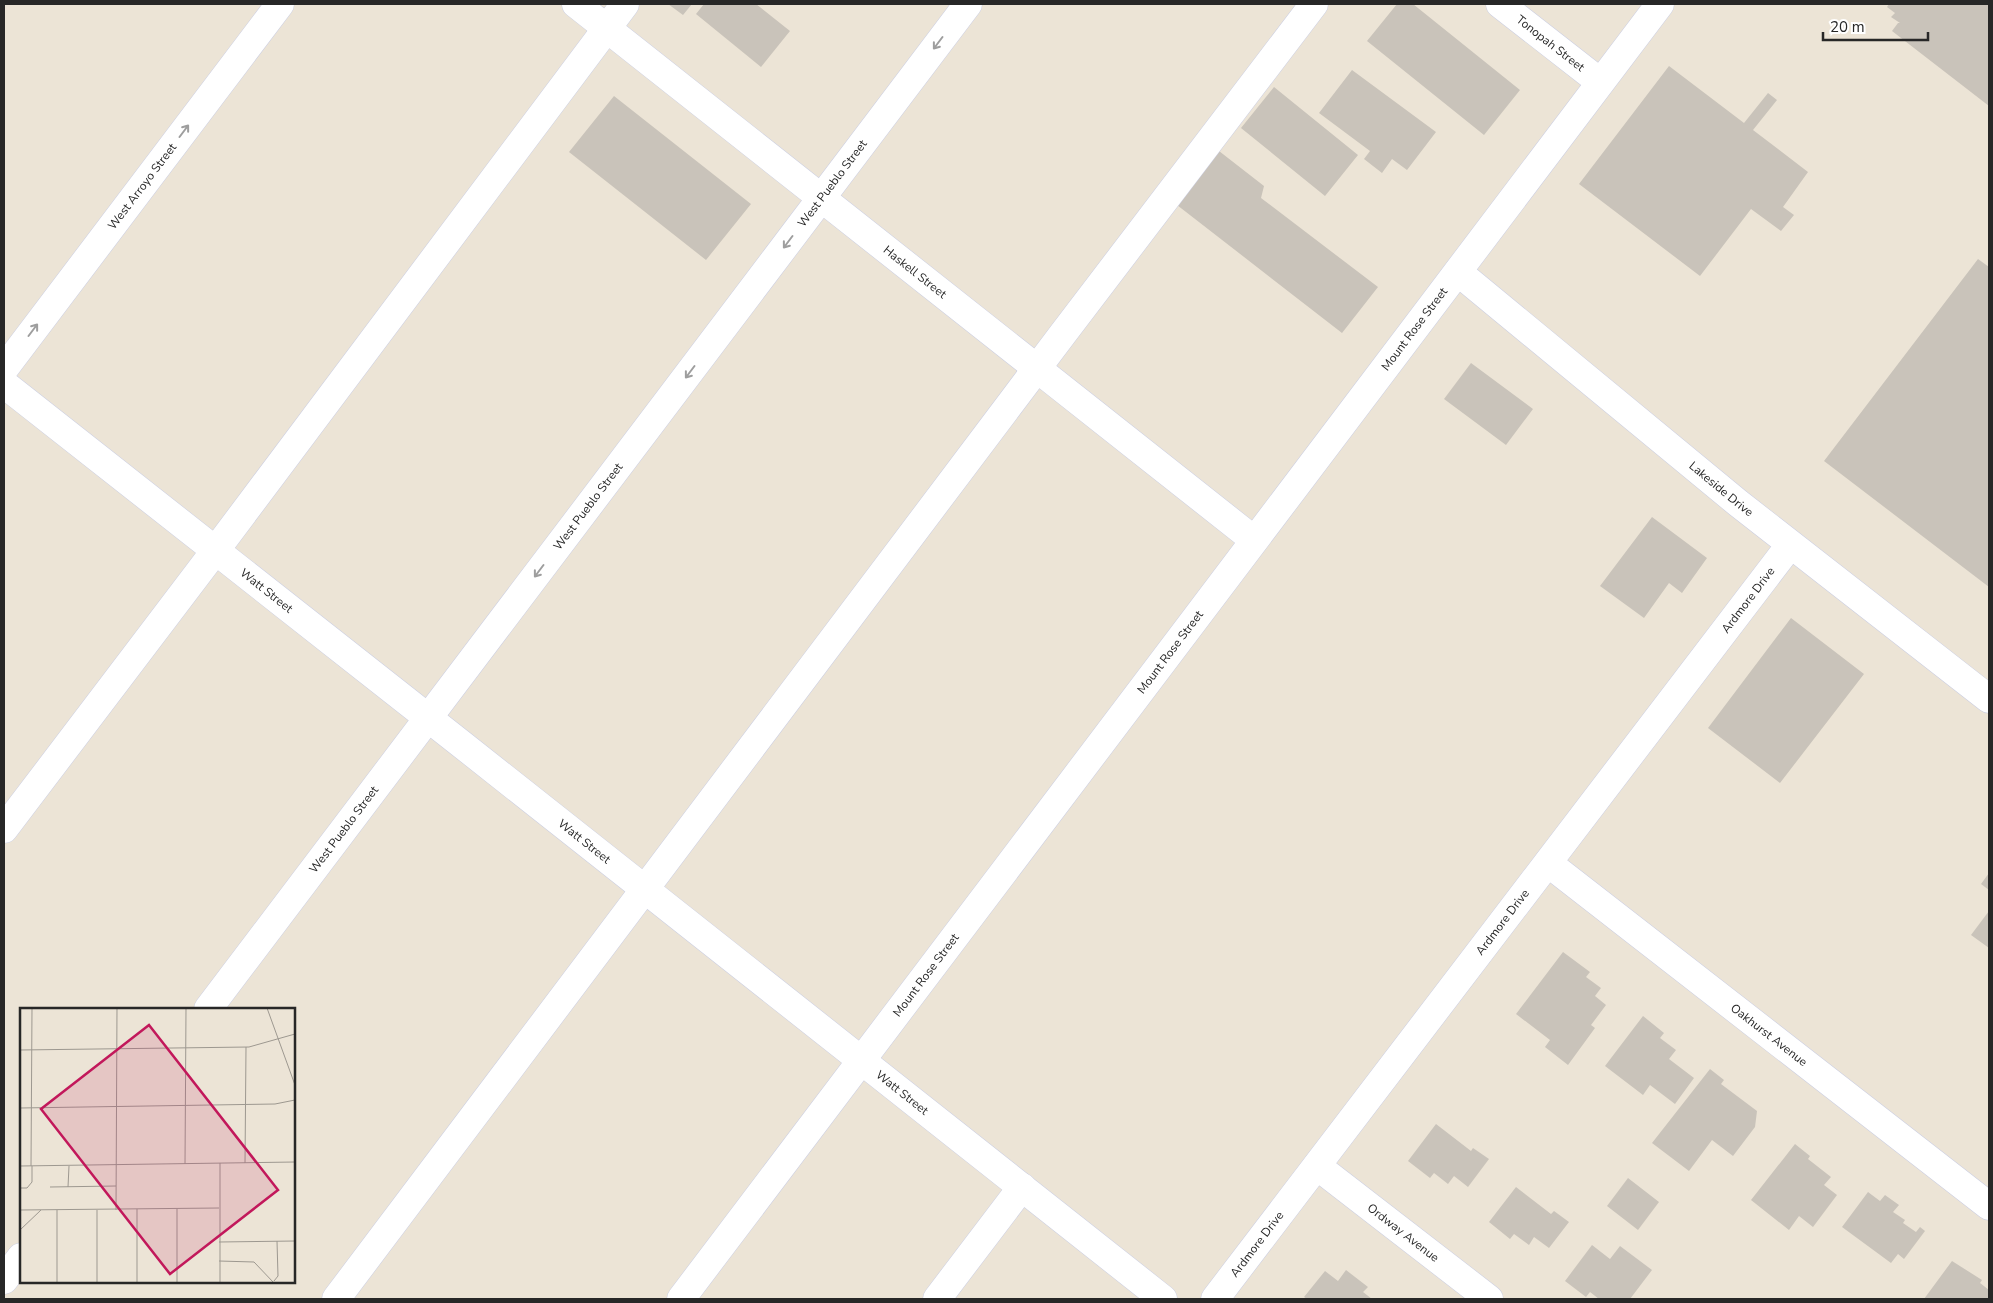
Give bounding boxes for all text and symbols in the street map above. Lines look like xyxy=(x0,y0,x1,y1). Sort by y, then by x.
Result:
scale bar xyxy=(1823,10,1928,42)
street label: Tonopah Street xyxy=(1513,12,1589,76)
text: 20 m xyxy=(1830,17,1865,37)
one-way arrow xyxy=(933,36,944,49)
one-way arrow xyxy=(179,124,189,138)
street label: West Pueblo Street xyxy=(794,136,871,230)
street label: West Arroyo Street xyxy=(104,139,180,233)
one-way arrow xyxy=(783,235,793,249)
street label: Haskell Street xyxy=(880,242,951,302)
street label: Mount Rose Street xyxy=(1378,283,1451,374)
one-way arrow xyxy=(28,323,38,337)
one-way arrow xyxy=(685,365,695,379)
street label: Lakeside Drive xyxy=(1686,458,1757,520)
street label: West Pueblo Street xyxy=(550,459,627,553)
one-way arrow xyxy=(534,564,544,578)
street label: Ardmore Drive xyxy=(1718,564,1778,636)
street label: Watt Street xyxy=(237,565,297,617)
street label: Mount Rose Street xyxy=(1133,607,1207,697)
street label: West Pueblo Street xyxy=(305,782,382,876)
street label: Watt Street xyxy=(555,816,615,868)
street label: Ardmore Drive xyxy=(1472,886,1533,958)
street label: Mount Rose Street xyxy=(889,930,963,1020)
street label: Oakhurst Avenue xyxy=(1727,1000,1811,1070)
inset map xyxy=(20,1008,295,1283)
street label: Watt Street xyxy=(872,1067,932,1119)
street label: Ordway Avenue xyxy=(1364,1200,1442,1266)
street label: Ardmore Drive xyxy=(1226,1208,1287,1280)

